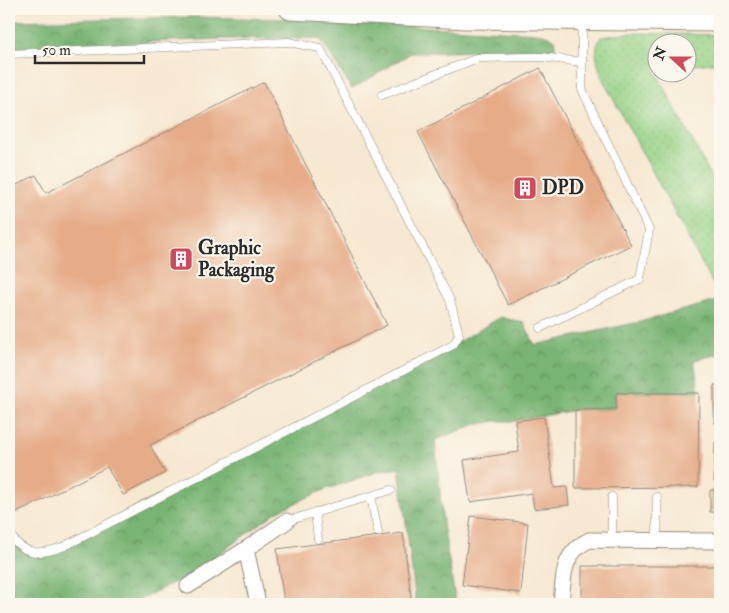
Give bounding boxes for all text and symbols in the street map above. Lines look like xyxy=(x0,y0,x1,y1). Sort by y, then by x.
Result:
scale bar xyxy=(35,32,144,64)
north arrow xyxy=(646,32,696,82)
text: 50 m xyxy=(42,41,71,60)
text: N xyxy=(650,44,671,63)
building icon: DPD xyxy=(512,175,538,201)
place label: DPD xyxy=(542,176,584,200)
place label: Graphic Packaging xyxy=(198,236,275,283)
building icon: Graphic Packaging xyxy=(168,246,194,272)

